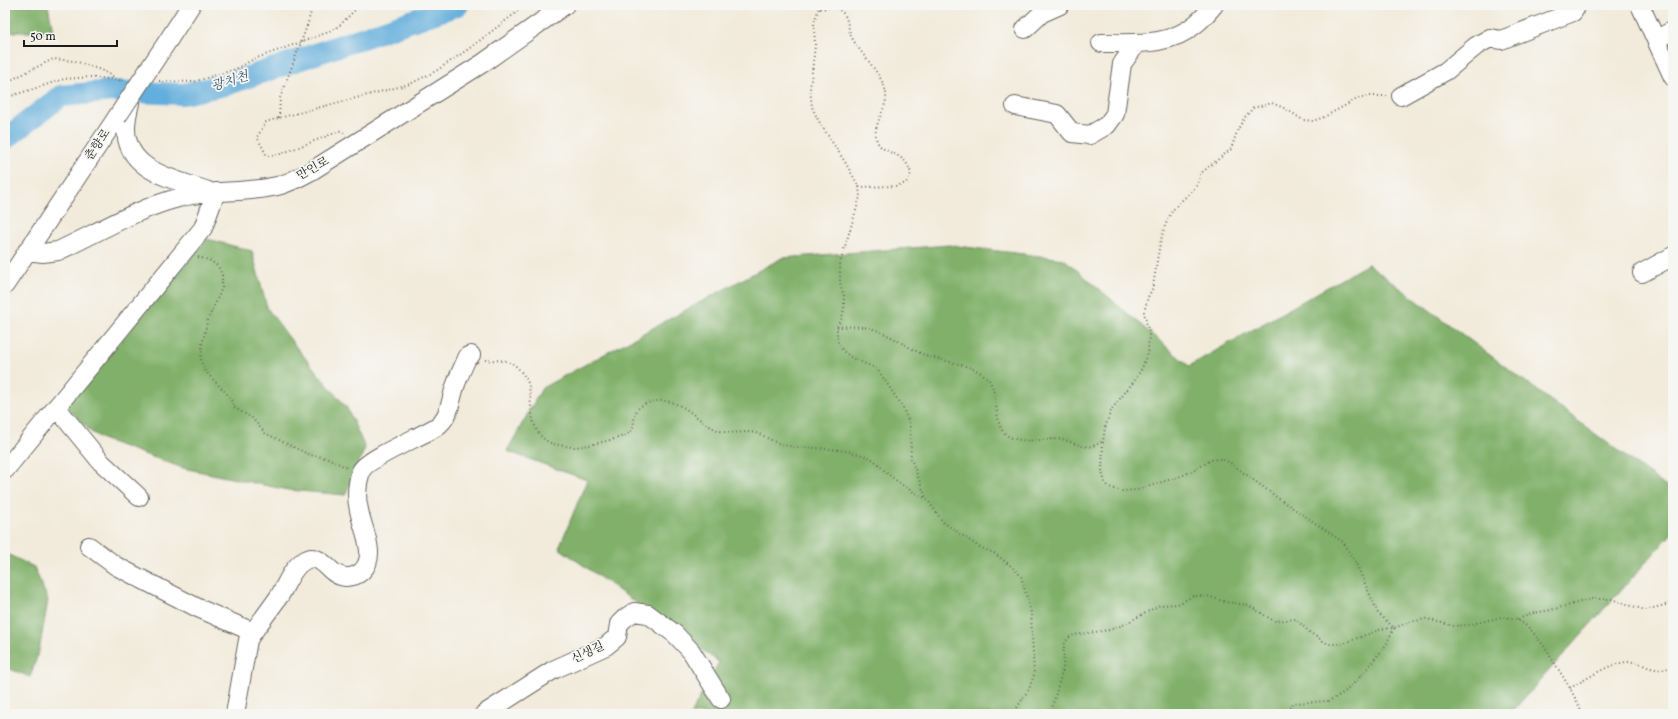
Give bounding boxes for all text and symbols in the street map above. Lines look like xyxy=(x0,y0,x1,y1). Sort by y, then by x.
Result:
scale bar xyxy=(24,22,117,48)
text: 50 m xyxy=(30,29,56,45)
water label: 광치천 xyxy=(209,67,252,96)
street label: 춘향로 xyxy=(82,126,115,164)
street label: 만인로 xyxy=(294,153,332,184)
street label: 신생길 xyxy=(569,638,607,668)

